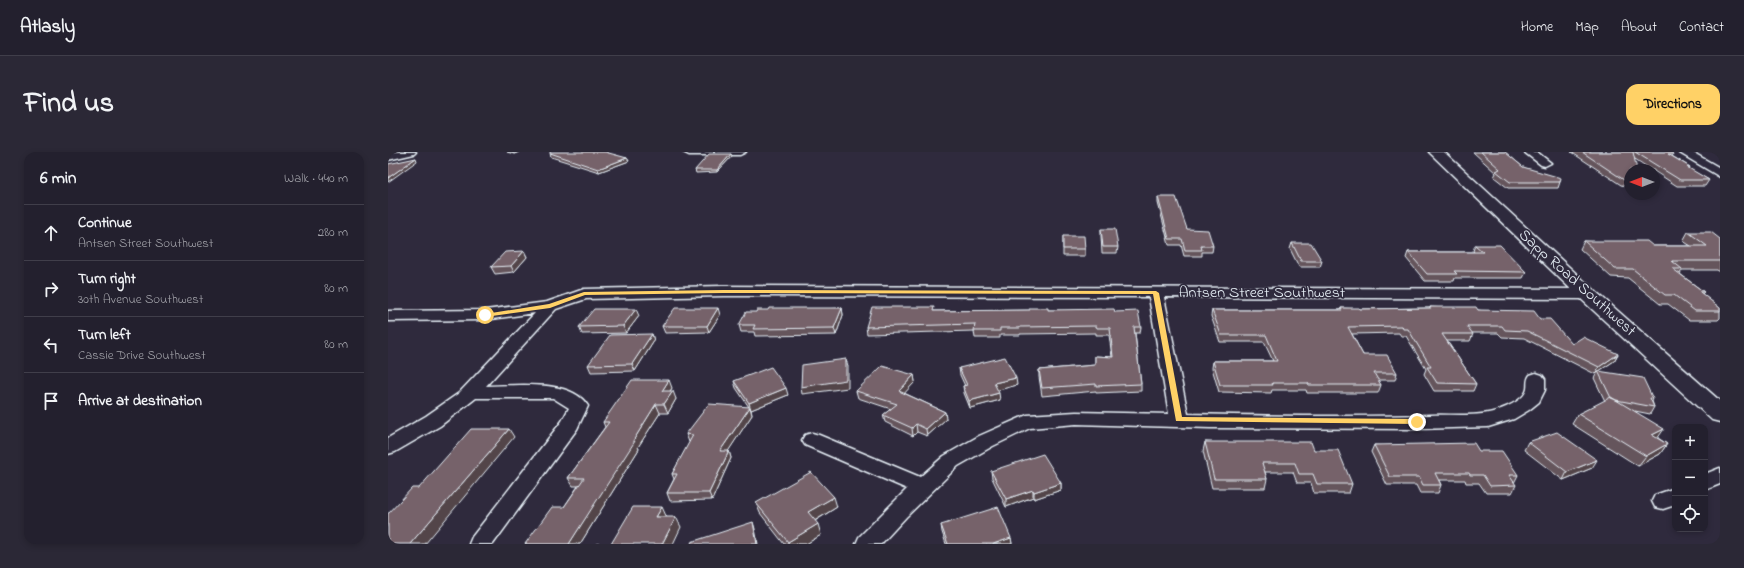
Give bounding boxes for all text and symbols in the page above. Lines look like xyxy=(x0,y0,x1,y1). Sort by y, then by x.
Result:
text: Atlasly xyxy=(20,14,75,41)
text: Home xyxy=(1521,17,1553,38)
text: Map xyxy=(1575,17,1599,38)
text: About xyxy=(1621,17,1657,38)
text: Contact xyxy=(1679,17,1724,38)
text: Find us xyxy=(24,84,114,125)
button: Directions xyxy=(1626,84,1720,125)
north arrow xyxy=(1624,164,1660,200)
text: 6 min xyxy=(40,166,76,191)
text: Walk · 440 m xyxy=(284,169,348,188)
text: Continue xyxy=(78,212,132,234)
icon: ahead xyxy=(40,222,62,244)
text: 280 m xyxy=(318,223,348,242)
street label: Sapp Road Southwest xyxy=(1513,224,1642,343)
text: Antsen Street Southwest xyxy=(78,234,213,253)
text: Turn right xyxy=(78,268,136,290)
icon: right xyxy=(40,278,62,300)
text: 80 m xyxy=(324,279,348,298)
street label: Antsen Street Southwest xyxy=(1179,281,1346,305)
text: 30th Avenue Southwest xyxy=(78,290,203,309)
route start xyxy=(476,306,494,324)
text: Turn left xyxy=(78,324,131,346)
icon: left xyxy=(40,334,62,356)
text: 80 m xyxy=(324,335,348,354)
text: Cassie Drive Southwest xyxy=(78,346,206,365)
icon: arrive xyxy=(40,390,62,412)
text: Arrive at destination xyxy=(78,390,202,412)
route end xyxy=(1408,413,1426,431)
map controls xyxy=(1672,424,1708,532)
button: + xyxy=(1672,424,1708,460)
button: − xyxy=(1672,460,1708,496)
button: locate xyxy=(1672,496,1708,532)

